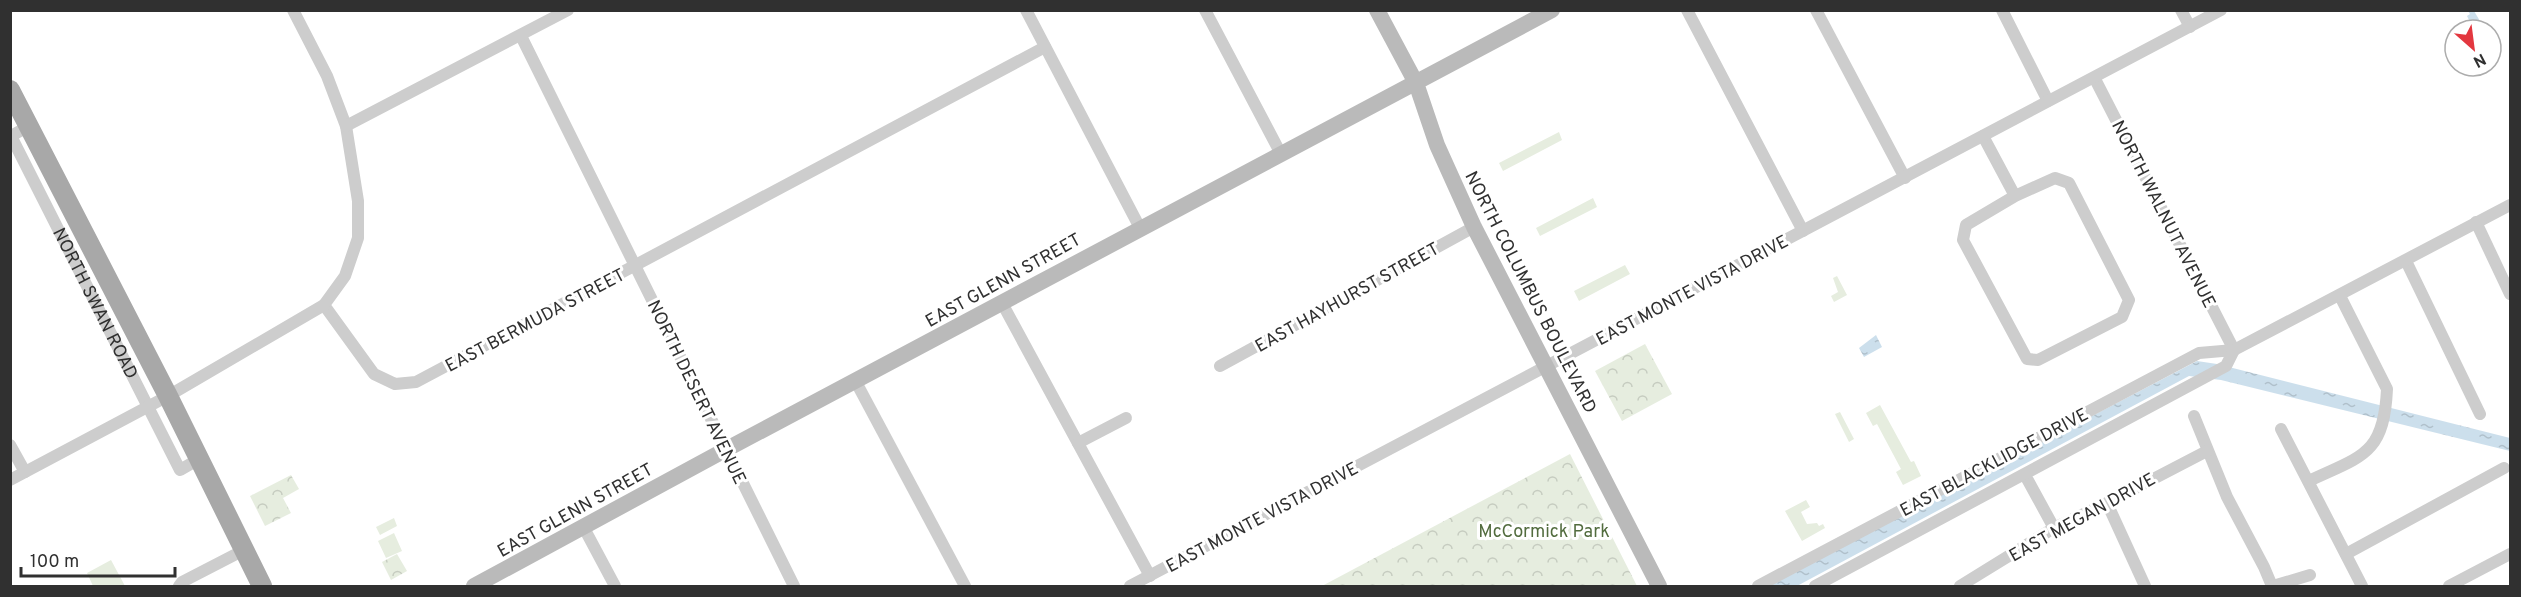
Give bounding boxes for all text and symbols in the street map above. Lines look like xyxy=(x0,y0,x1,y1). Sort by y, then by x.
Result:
north arrow xyxy=(2443,18,2503,78)
text: N xyxy=(2469,48,2489,71)
street label: NORTH WALNUT AVENUE xyxy=(2105,117,2220,312)
street label: NORTH COLUMBUS BOULEVARD xyxy=(1458,168,1601,418)
street label: NORTH SWAN ROAD xyxy=(46,224,142,383)
street label: EAST GLENN STREET xyxy=(922,229,1086,334)
street label: EAST MONTE VISTA DRIVE xyxy=(1592,231,1793,352)
street label: EAST HAYHURST STREET xyxy=(1252,238,1444,359)
street label: EAST BERMUDA STREET xyxy=(442,264,630,379)
street label: NORTH DESERT AVENUE xyxy=(641,297,750,489)
street label: EAST BLACKLIDGE DRIVE xyxy=(1897,404,2093,523)
street label: EAST MONTE VISTA DRIVE xyxy=(1162,458,1363,579)
street label: EAST GLENN STREET xyxy=(494,459,658,564)
street label: EAST MEGAN DRIVE xyxy=(2005,468,2160,568)
park label: McCormick Park xyxy=(1478,521,1610,544)
scale bar xyxy=(21,540,176,578)
text: 100 m xyxy=(30,551,79,574)

